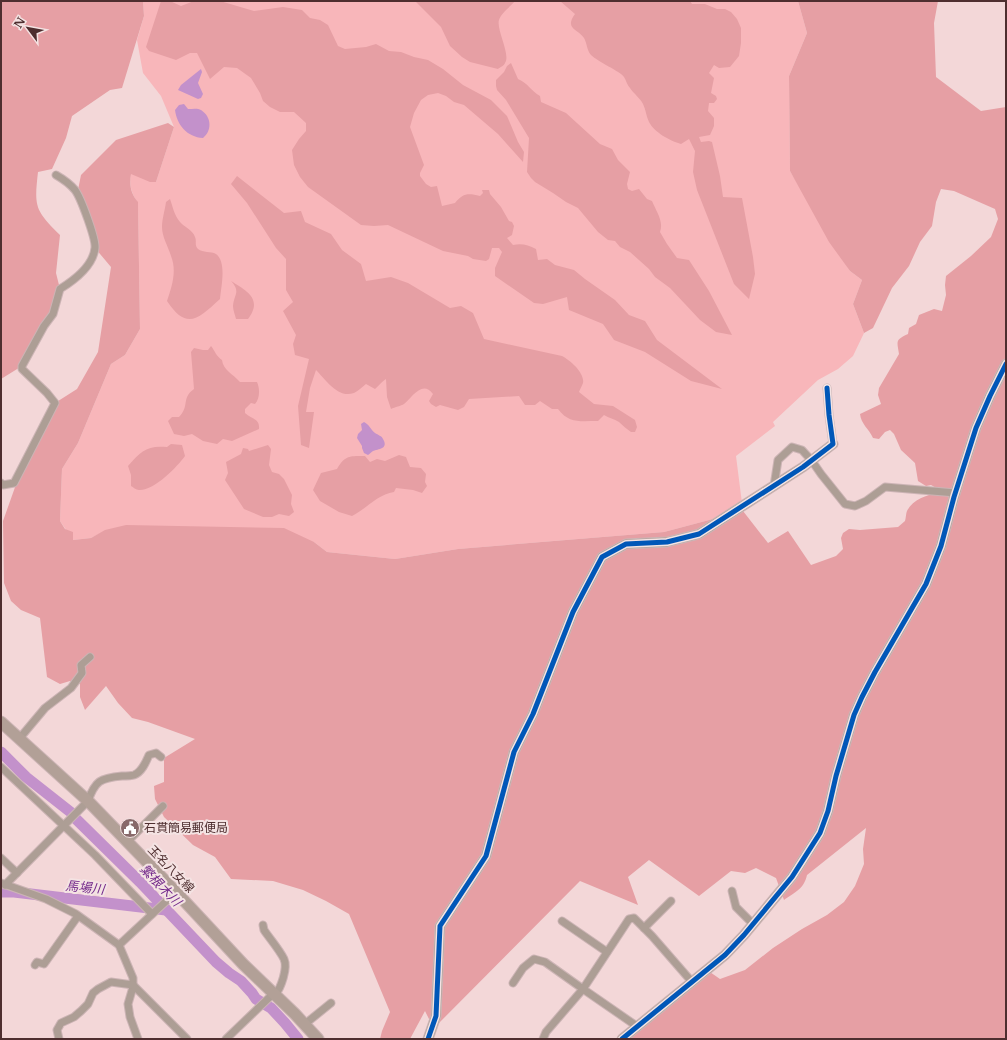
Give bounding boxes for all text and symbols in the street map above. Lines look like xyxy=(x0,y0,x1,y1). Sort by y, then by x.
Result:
north arrow xyxy=(8,8,48,48)
text: N xyxy=(11,14,29,31)
public building icon: 石貫簡易郵便局 xyxy=(119,817,141,839)
place label: 石貫簡易郵便局 xyxy=(144,820,228,835)
street label: 玉名八女線 xyxy=(145,842,198,895)
water label: 繁根木川 xyxy=(136,861,186,911)
water label: 馬場川 xyxy=(65,877,107,898)

